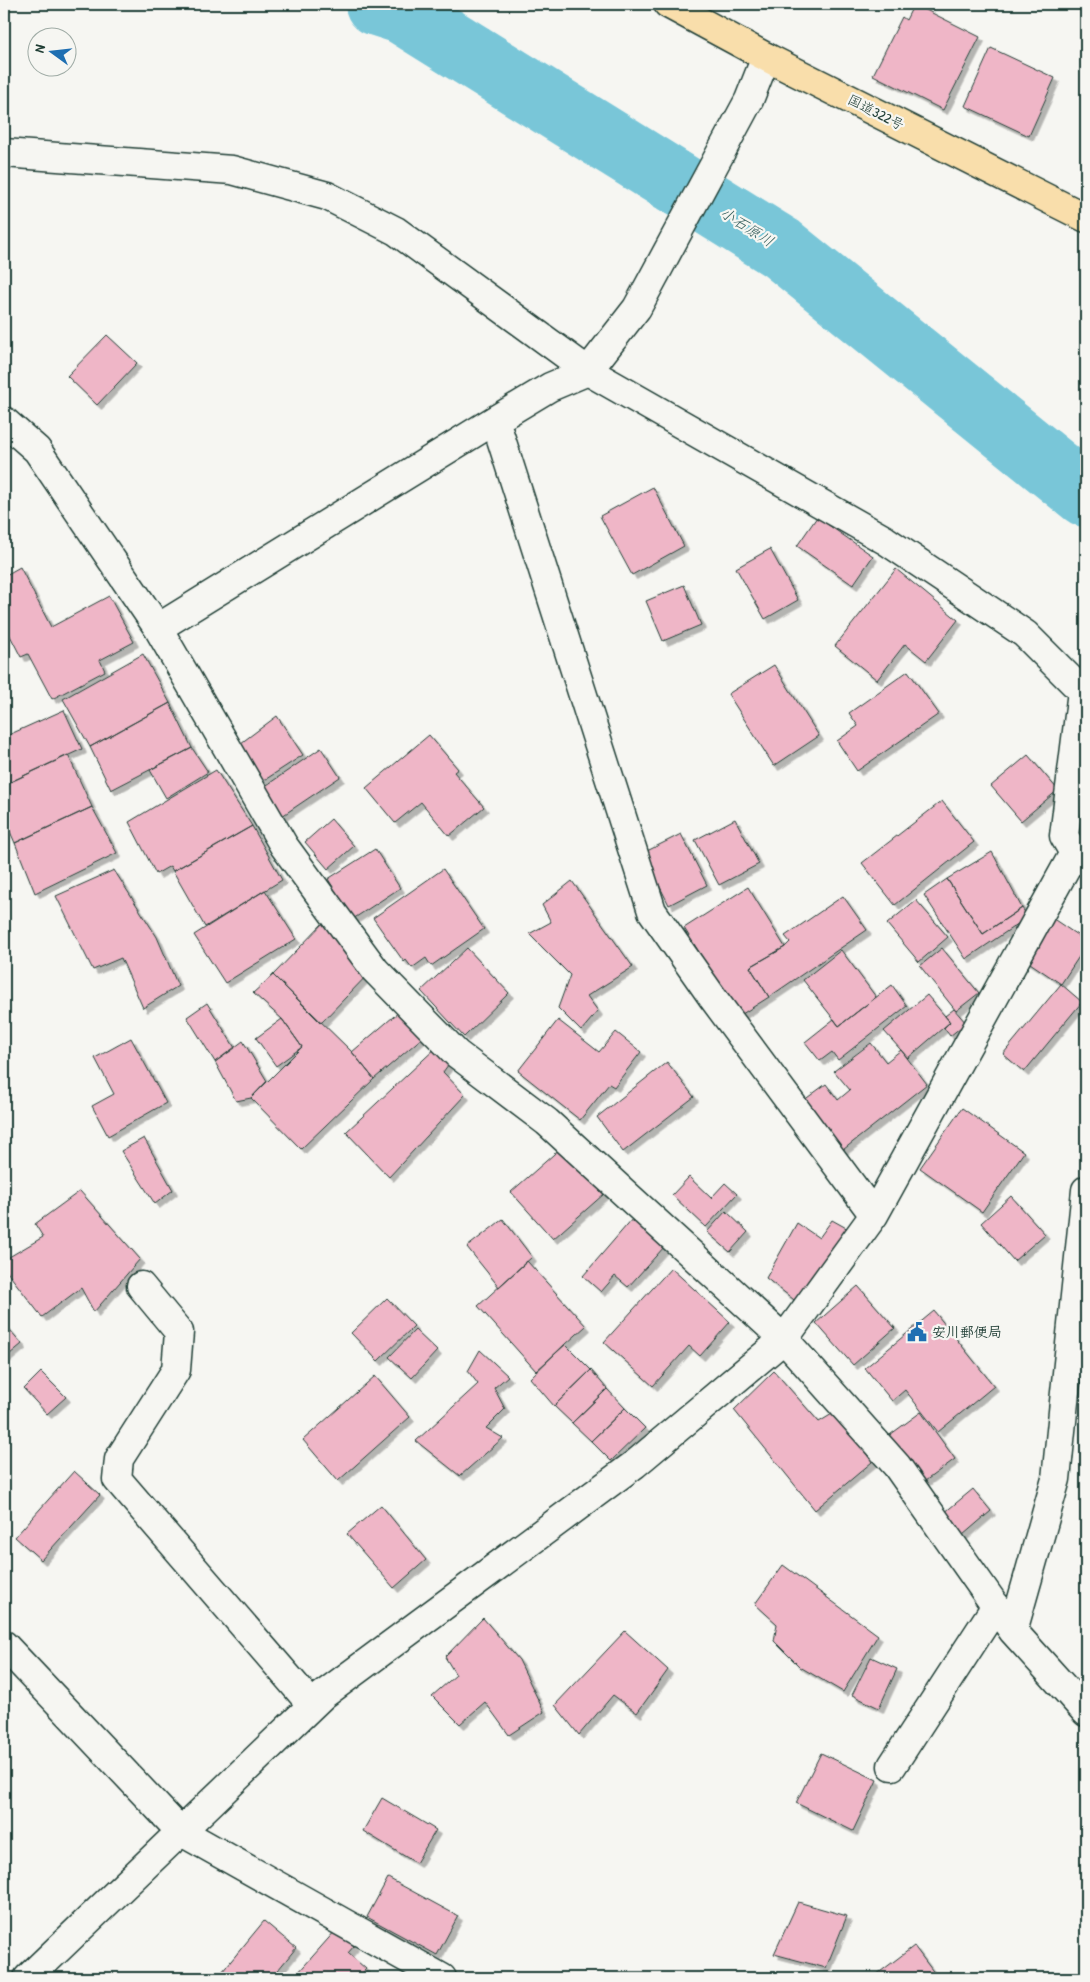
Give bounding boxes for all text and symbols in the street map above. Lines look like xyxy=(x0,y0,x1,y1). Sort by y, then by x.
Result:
north arrow xyxy=(28,28,78,78)
text: N xyxy=(29,42,49,55)
street label: 国道322号 xyxy=(845,89,908,134)
water label: 小石原川 xyxy=(716,202,778,251)
public building icon: 安川郵便局 xyxy=(906,1321,928,1343)
place label: 安川郵便局 xyxy=(932,1322,1002,1341)

